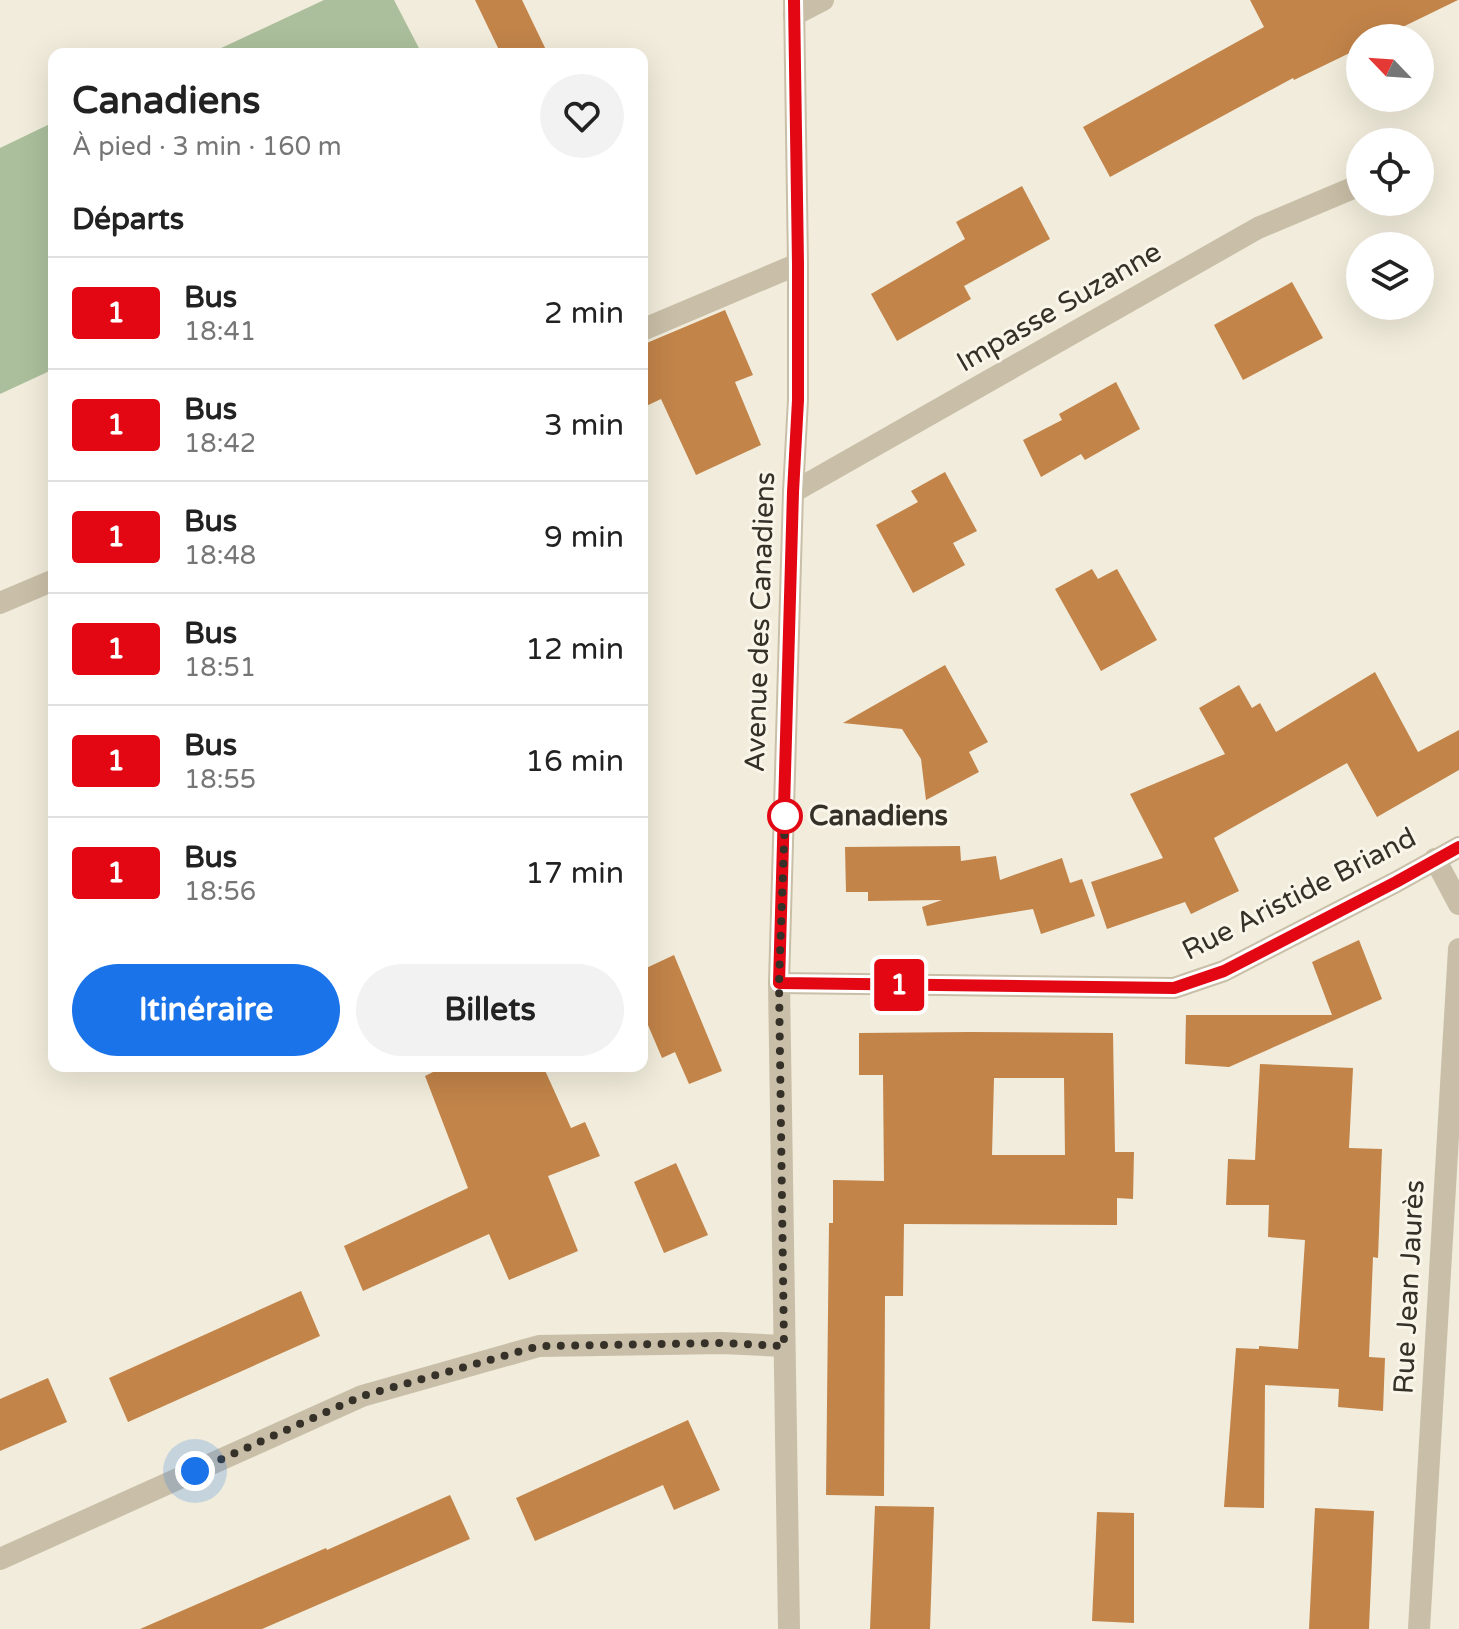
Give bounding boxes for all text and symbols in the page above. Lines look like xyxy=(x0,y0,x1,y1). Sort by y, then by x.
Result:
north arrow xyxy=(1346,24,1434,112)
map controls xyxy=(1346,24,1434,320)
button: heart xyxy=(540,74,624,158)
text: Canadiens xyxy=(72,78,261,124)
button: locate xyxy=(1346,128,1434,216)
text: À pied · 3 min · 160 m xyxy=(72,131,342,162)
text: Départs xyxy=(72,201,184,238)
button: layers xyxy=(1346,232,1434,320)
street label: Impasse Suzanne xyxy=(951,235,1167,379)
text: Bus xyxy=(184,279,237,316)
text: 2 min xyxy=(544,295,624,332)
text: 1 xyxy=(107,296,125,330)
text: 18:41 xyxy=(184,316,256,347)
text: Bus xyxy=(184,391,237,428)
text: 3 min xyxy=(544,407,624,444)
text: 1 xyxy=(107,408,125,442)
text: 18:42 xyxy=(184,428,256,459)
street label: Avenue des Canadiens xyxy=(738,471,782,773)
text: Bus xyxy=(184,503,237,540)
text: 9 min xyxy=(544,519,624,556)
text: 1 xyxy=(107,520,125,554)
text: 18:48 xyxy=(184,540,256,571)
text: Bus xyxy=(184,615,237,652)
text: 12 min xyxy=(525,631,624,668)
text: 1 xyxy=(107,632,125,666)
text: 18:51 xyxy=(184,652,256,683)
text: Bus xyxy=(184,727,237,764)
text: 16 min xyxy=(525,743,624,780)
text: 1 xyxy=(107,744,125,778)
text: 18:55 xyxy=(184,764,256,795)
marker: Canadiens xyxy=(768,799,802,833)
place label: Canadiens xyxy=(809,799,948,833)
street label: Rue Aristide Briand xyxy=(1176,820,1422,968)
text: Bus xyxy=(184,839,237,876)
text: 17 min xyxy=(525,855,624,892)
text: 1 xyxy=(107,856,125,890)
text: 18:56 xyxy=(184,876,256,907)
line badge: 1 xyxy=(873,959,925,1011)
button: Itinéraire xyxy=(72,964,340,1056)
button: Billets xyxy=(356,964,624,1056)
text: 1 xyxy=(890,968,908,1002)
street label: Rue Jean Jaurès xyxy=(1386,1179,1432,1395)
your location xyxy=(175,1451,215,1491)

